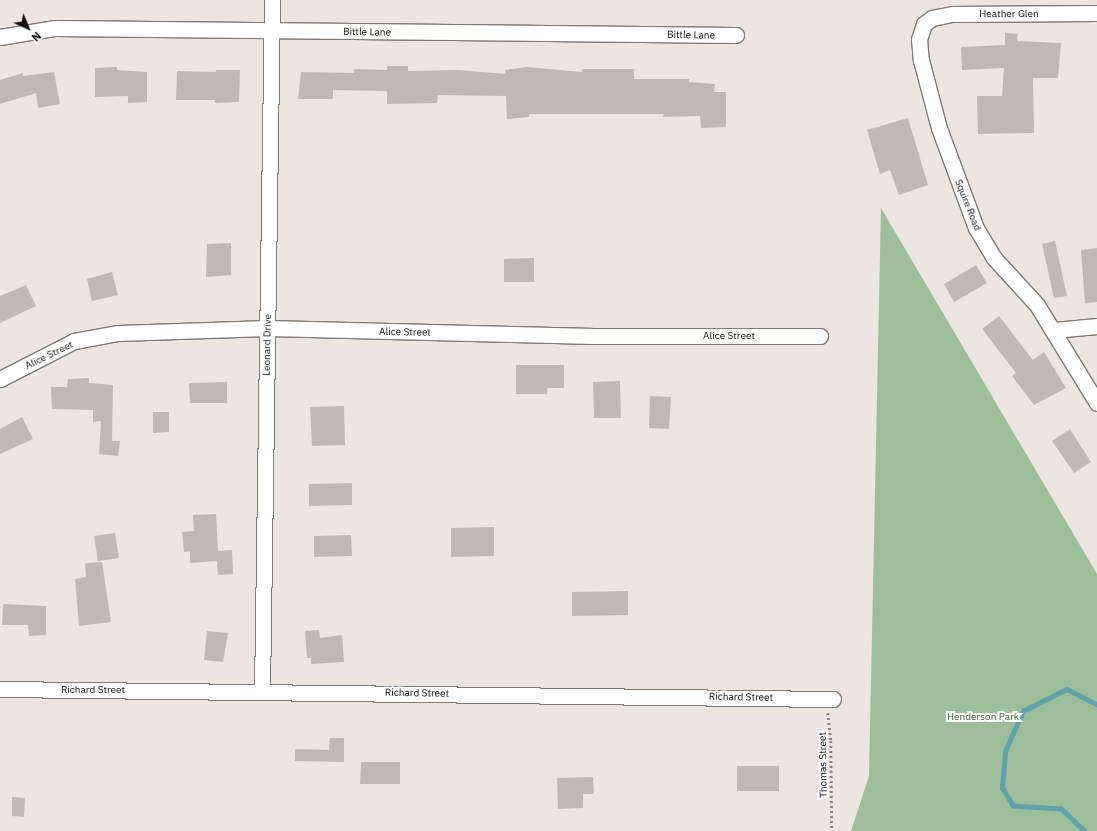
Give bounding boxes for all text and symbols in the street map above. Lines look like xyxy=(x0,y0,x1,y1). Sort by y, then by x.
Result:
north arrow xyxy=(8,8,48,48)
street label: Heather Glen xyxy=(979,8,1039,20)
street label: Bittle Lane xyxy=(343,26,391,38)
text: N xyxy=(29,29,44,44)
street label: Bittle Lane xyxy=(667,29,715,41)
street label: Squire Road xyxy=(952,178,984,232)
street label: Leonard Drive xyxy=(260,314,274,376)
street label: Alice Street xyxy=(379,326,431,338)
street label: Alice Street xyxy=(703,330,755,342)
street label: Alice Street xyxy=(23,338,75,372)
street label: Richard Street xyxy=(61,684,125,696)
street label: Richard Street xyxy=(385,686,449,700)
street label: Richard Street xyxy=(709,690,773,704)
park label: Henderson Park xyxy=(947,711,1019,723)
street label: Thomas Street xyxy=(816,732,830,798)

